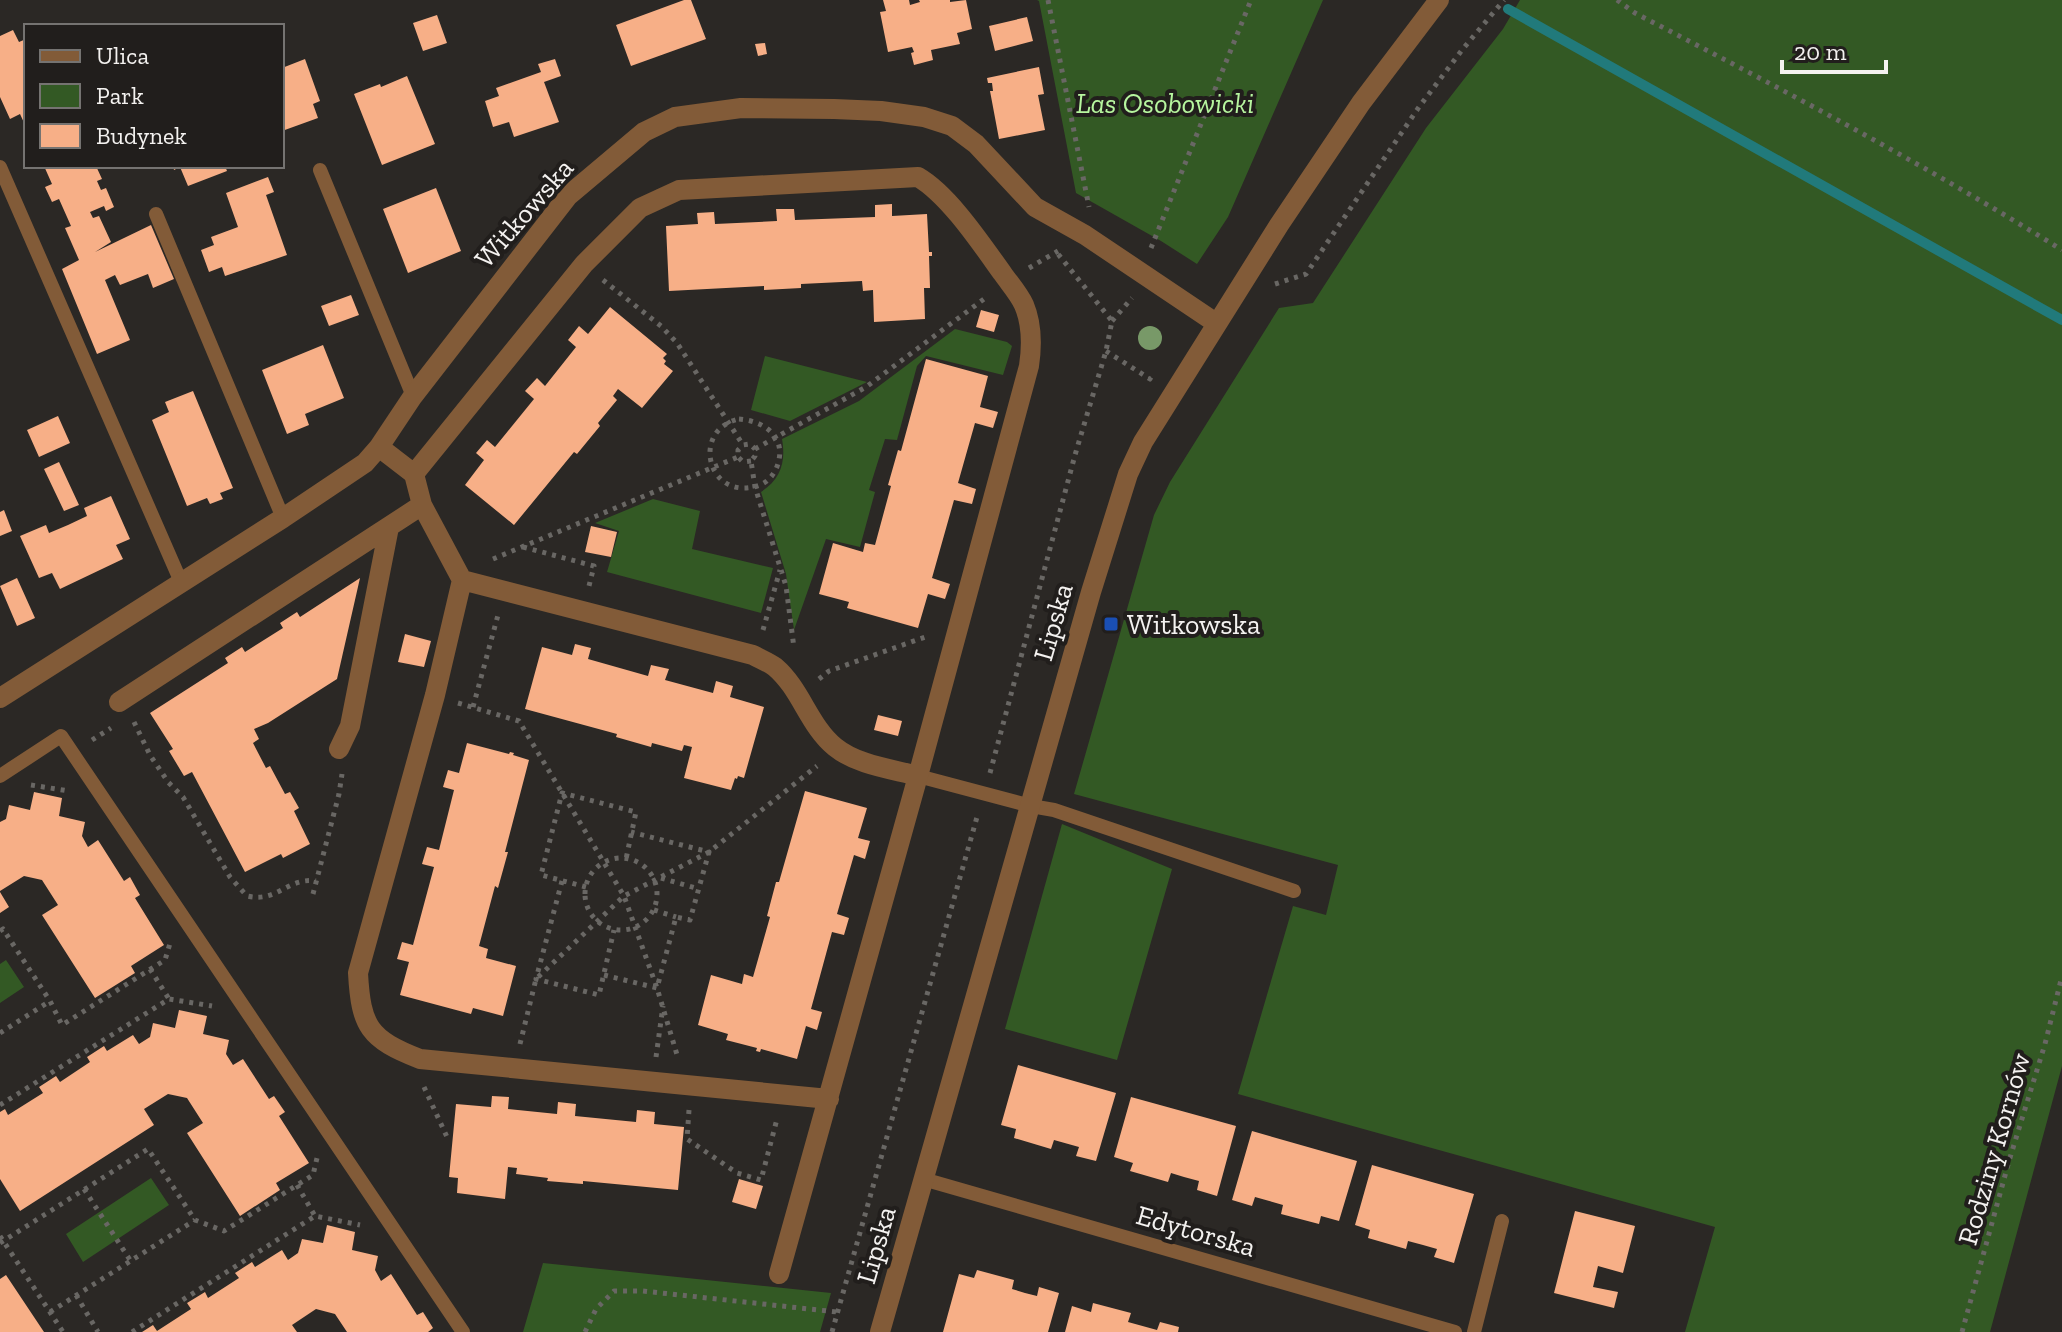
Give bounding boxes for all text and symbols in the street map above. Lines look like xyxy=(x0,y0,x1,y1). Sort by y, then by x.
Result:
legend xyxy=(24,24,284,168)
scale bar xyxy=(1782,24,1886,74)
text: 20 m xyxy=(1794,37,1847,66)
text: Ulica xyxy=(96,41,149,70)
text: Park xyxy=(96,81,144,110)
park label: Las Osobowicki xyxy=(1076,87,1254,120)
text: Budynek xyxy=(96,121,187,150)
street label: Witkowska xyxy=(468,151,581,274)
street label: Lipska xyxy=(1026,579,1080,664)
place label: Witkowska xyxy=(1127,608,1261,641)
marker: Witkowska xyxy=(1102,615,1120,633)
street label: Rodziny Kornów xyxy=(1951,1049,2037,1249)
street label: Edytorska xyxy=(1132,1198,1260,1264)
street label: Lipska xyxy=(849,1202,903,1287)

